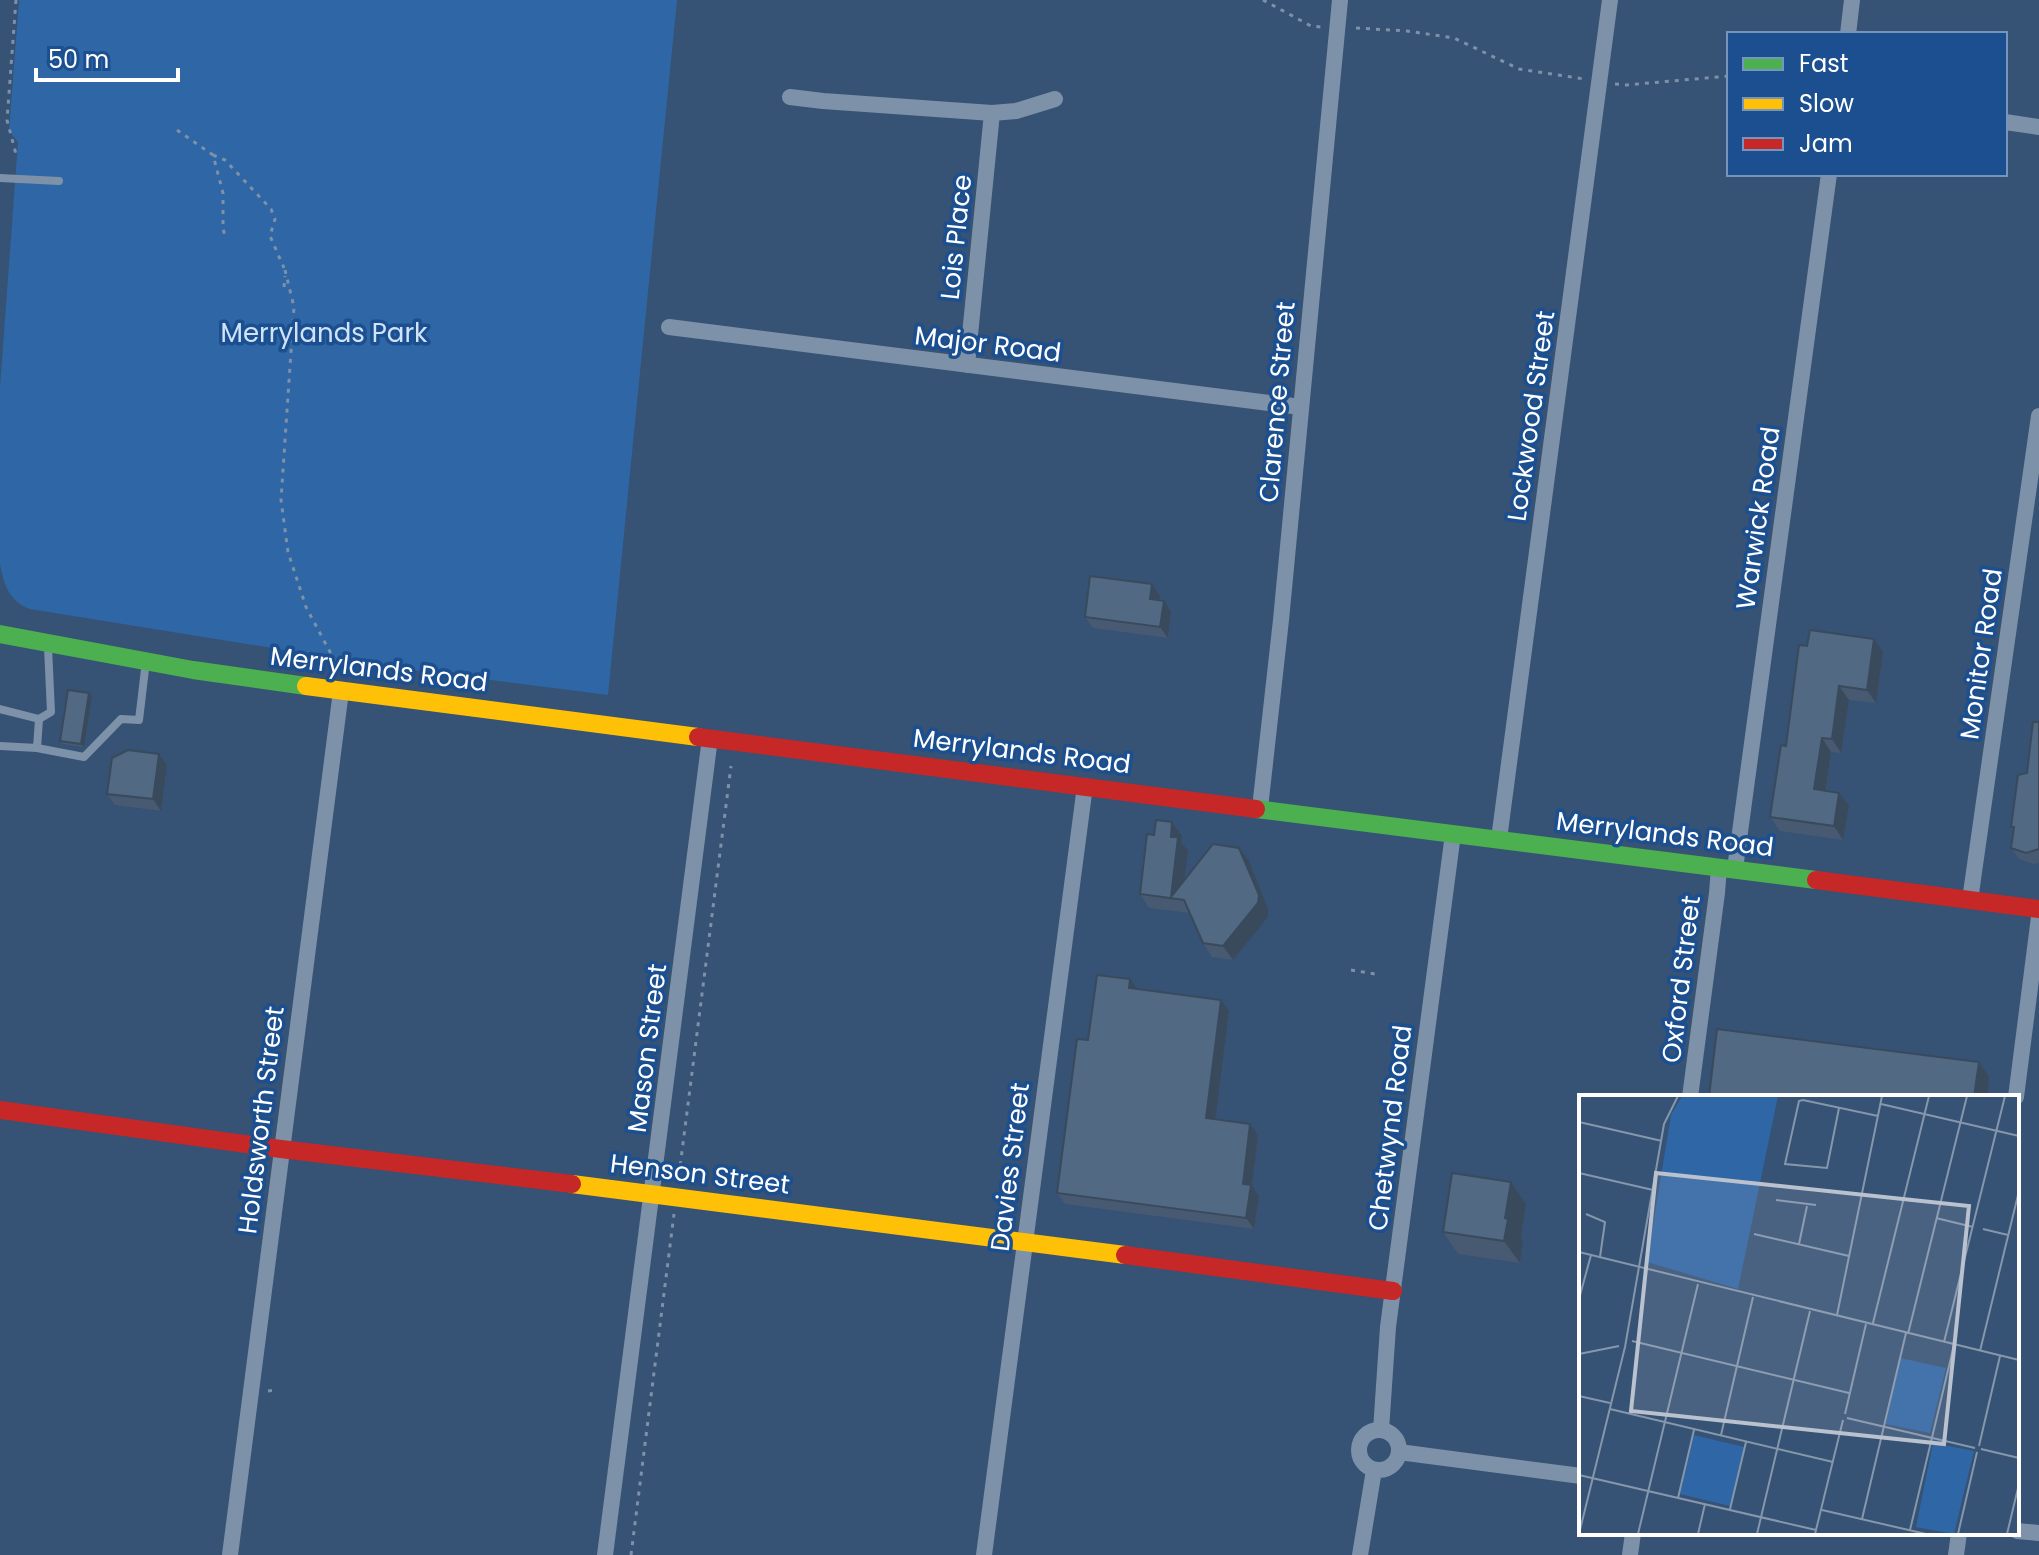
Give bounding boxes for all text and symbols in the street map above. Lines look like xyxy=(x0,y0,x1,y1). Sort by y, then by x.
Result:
scale bar xyxy=(36,32,178,82)
legend xyxy=(1727,32,2007,176)
text: 50 m xyxy=(48,43,109,76)
text: Fast xyxy=(1799,47,1849,80)
text: Slow xyxy=(1799,87,1854,120)
text: Jam xyxy=(1799,127,1853,160)
street label: Lois Place xyxy=(932,173,980,301)
street label: Clarence Street xyxy=(1250,300,1304,504)
street label: Lockwood Street xyxy=(1498,308,1564,524)
park label: Merrylands Park xyxy=(221,315,428,351)
street label: Major Road xyxy=(913,317,1063,371)
street label: Warwick Road xyxy=(1727,424,1789,612)
street label: Monitor Road xyxy=(1951,566,2011,742)
street label: Merrylands Road xyxy=(268,638,490,700)
street label: Merrylands Road xyxy=(911,720,1133,782)
street label: Merrylands Road xyxy=(1554,803,1776,865)
street label: Oxford Street xyxy=(1653,893,1709,1065)
street label: Mason Street xyxy=(619,961,675,1135)
street label: Holdsworth Street xyxy=(229,1004,293,1236)
street label: Chetwynd Road xyxy=(1360,1023,1420,1233)
street label: Davies Street xyxy=(982,1081,1038,1253)
inset map xyxy=(1579,1095,2019,1535)
street label: Henson Street xyxy=(608,1145,792,1203)

